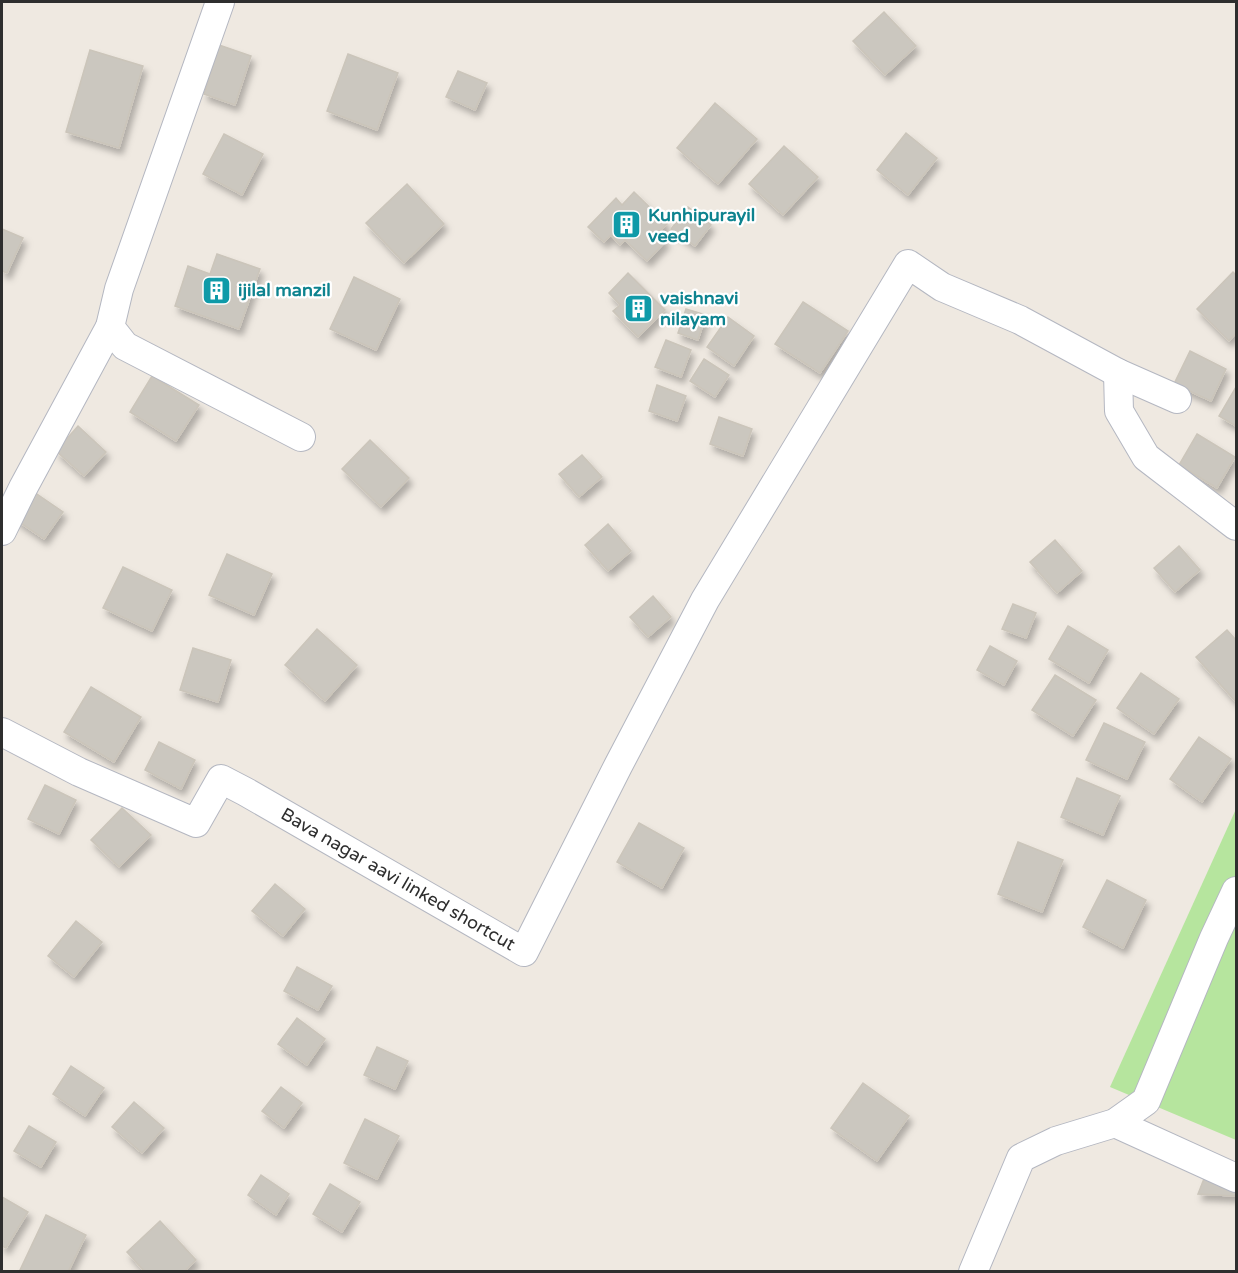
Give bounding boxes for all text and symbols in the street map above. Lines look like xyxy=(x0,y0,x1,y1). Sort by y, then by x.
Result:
place label: Kunhipurayil veed xyxy=(648,204,755,247)
building icon: Kunhipurayil veed xyxy=(611,209,643,241)
building icon: ijilal manzil xyxy=(201,274,233,306)
place label: ijilal manzil xyxy=(238,279,331,301)
place label: vaishnavi nilayam xyxy=(660,287,739,330)
building icon: vaishnavi nilayam xyxy=(623,292,655,324)
street label: Bava nagar aavi linked shortcut xyxy=(277,803,519,955)

